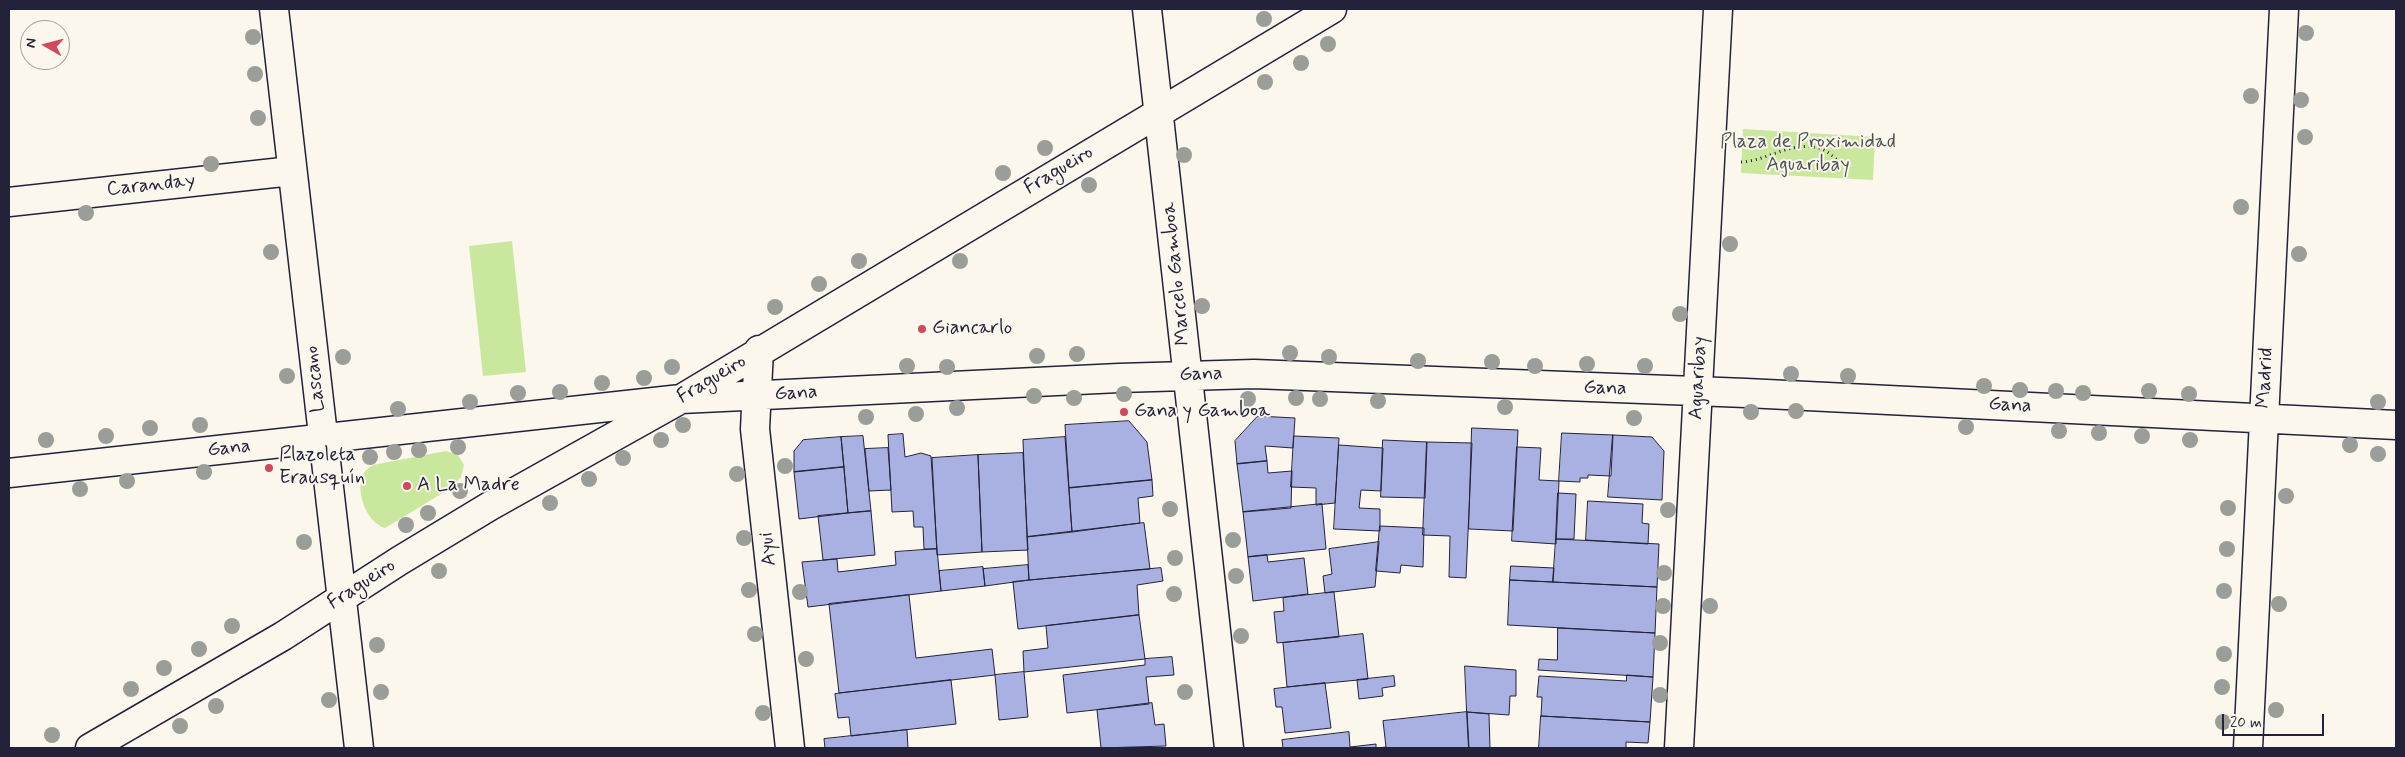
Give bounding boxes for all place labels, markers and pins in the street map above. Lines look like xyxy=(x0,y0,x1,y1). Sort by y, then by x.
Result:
place label: Giancarlo xyxy=(932,317,1012,341)
marker: Giancarlo xyxy=(916,323,928,335)
place label: Gana y Gamboa xyxy=(1134,400,1270,424)
marker: Gana y Gamboa xyxy=(1118,406,1130,418)
place label: Plazoleta Erausquín xyxy=(279,444,365,491)
marker: Plazoleta Erausquín xyxy=(263,462,275,474)
place label: A La Madre xyxy=(417,474,520,498)
marker: A La Madre xyxy=(401,480,413,492)

